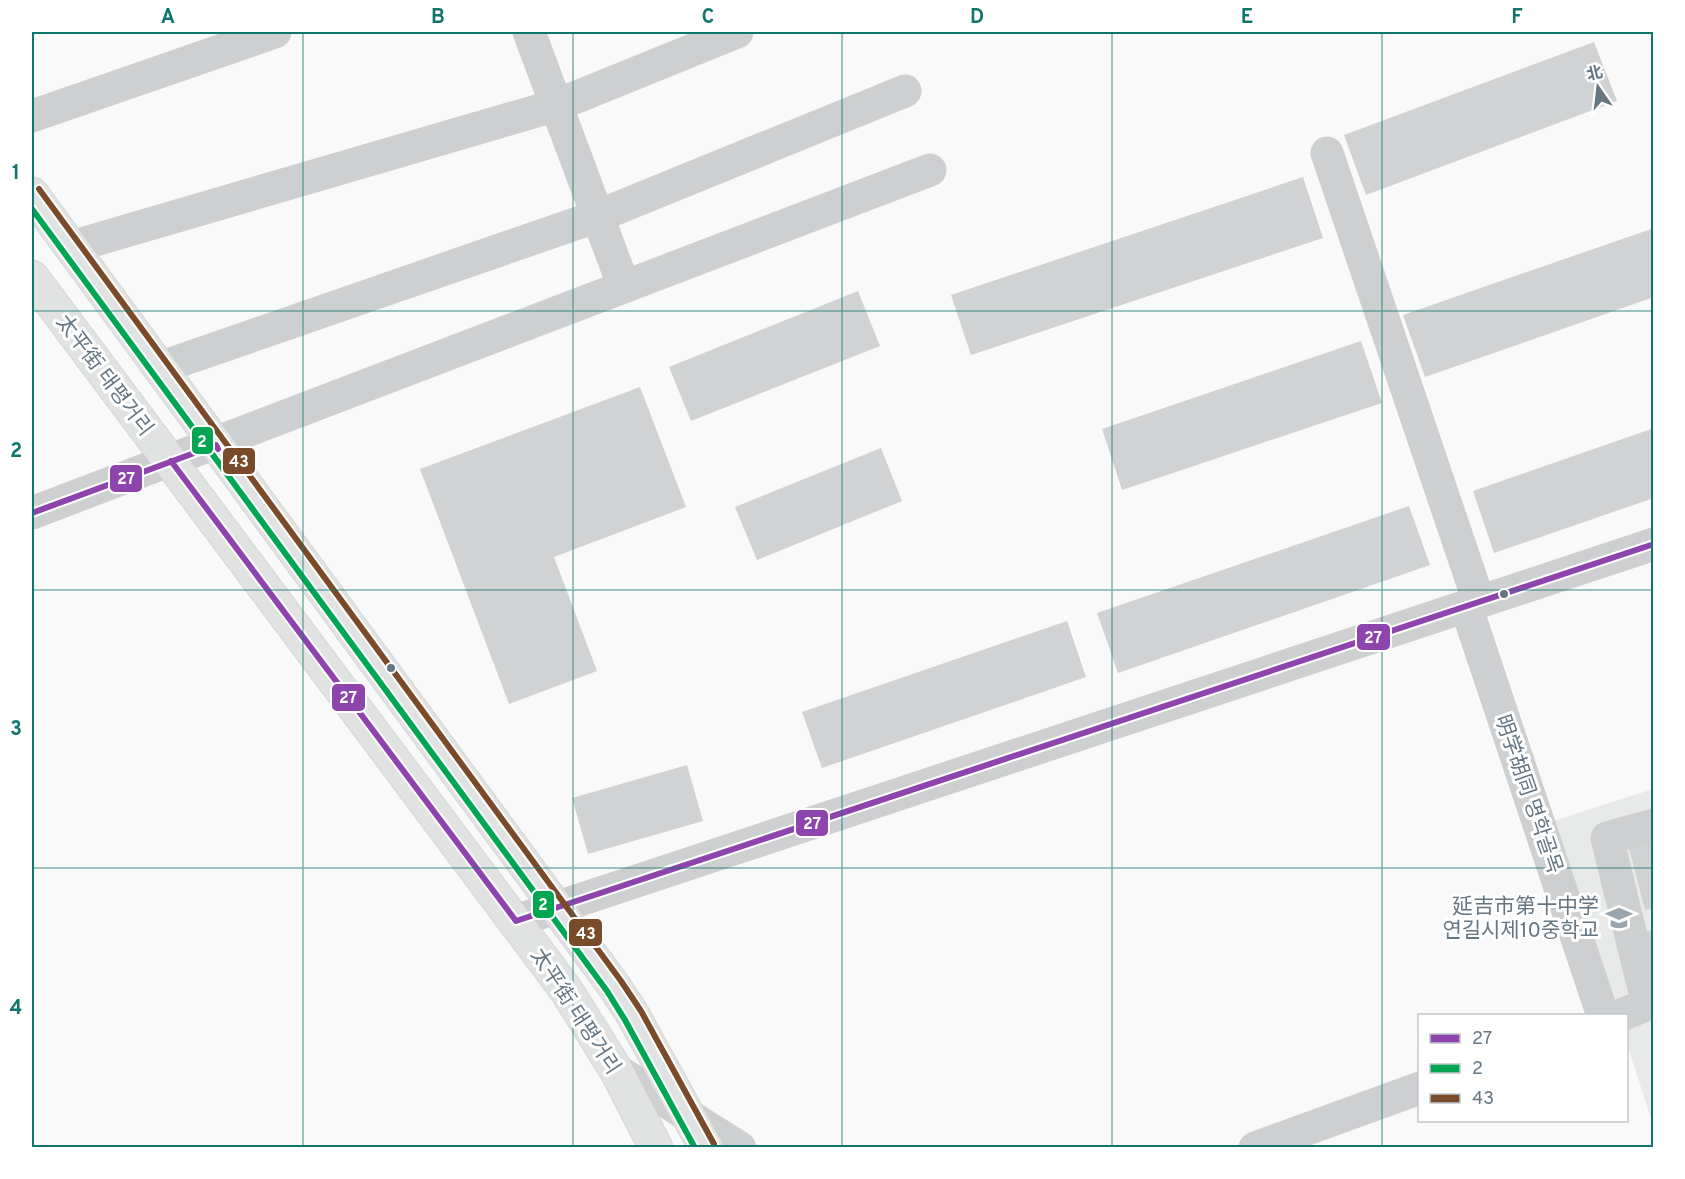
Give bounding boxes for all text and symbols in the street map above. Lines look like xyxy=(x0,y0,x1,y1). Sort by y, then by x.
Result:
text: A xyxy=(161,5,175,31)
text: B xyxy=(431,5,445,31)
text: C xyxy=(702,5,714,31)
text: D xyxy=(970,5,984,31)
text: E xyxy=(1241,5,1253,31)
text: F xyxy=(1511,5,1523,31)
north arrow xyxy=(1568,57,1628,117)
text: 北 xyxy=(1585,63,1605,86)
text: 1 xyxy=(12,161,20,187)
street label: 太平街 태평거리 xyxy=(49,310,158,442)
line badge: 2 xyxy=(191,426,214,455)
text: 2 xyxy=(197,433,207,453)
text: 2 xyxy=(10,439,22,465)
line badge: 43 xyxy=(222,447,256,475)
text: 43 xyxy=(229,453,249,473)
line badge: 27 xyxy=(109,464,143,493)
text: 27 xyxy=(117,470,135,490)
unlabelled marker xyxy=(1498,588,1510,600)
line badge: 27 xyxy=(1356,623,1391,651)
text: 27 xyxy=(1364,629,1382,649)
unlabelled marker xyxy=(385,662,397,674)
line badge: 27 xyxy=(331,683,366,712)
text: 27 xyxy=(339,689,357,709)
street label: 明学胡同 명학골목 xyxy=(1488,712,1567,877)
text: 3 xyxy=(10,717,22,743)
line badge: 27 xyxy=(795,809,829,837)
text: 27 xyxy=(803,815,821,835)
line badge: 2 xyxy=(532,890,555,919)
place label: 延吉市第十中学 연길시제10중학교 xyxy=(1442,894,1599,945)
text: 2 xyxy=(538,896,548,916)
school or university icon: 延吉市第十中学 연길시제10중학교 xyxy=(1604,903,1634,933)
line badge: 43 xyxy=(568,918,603,947)
text: 43 xyxy=(576,925,596,945)
street label: 太平街 태평거리 xyxy=(524,944,626,1080)
text: 4 xyxy=(10,996,22,1022)
legend xyxy=(1418,1014,1628,1122)
text: 27 xyxy=(1472,1028,1492,1051)
text: 2 xyxy=(1472,1058,1483,1081)
text: 43 xyxy=(1472,1088,1494,1111)

